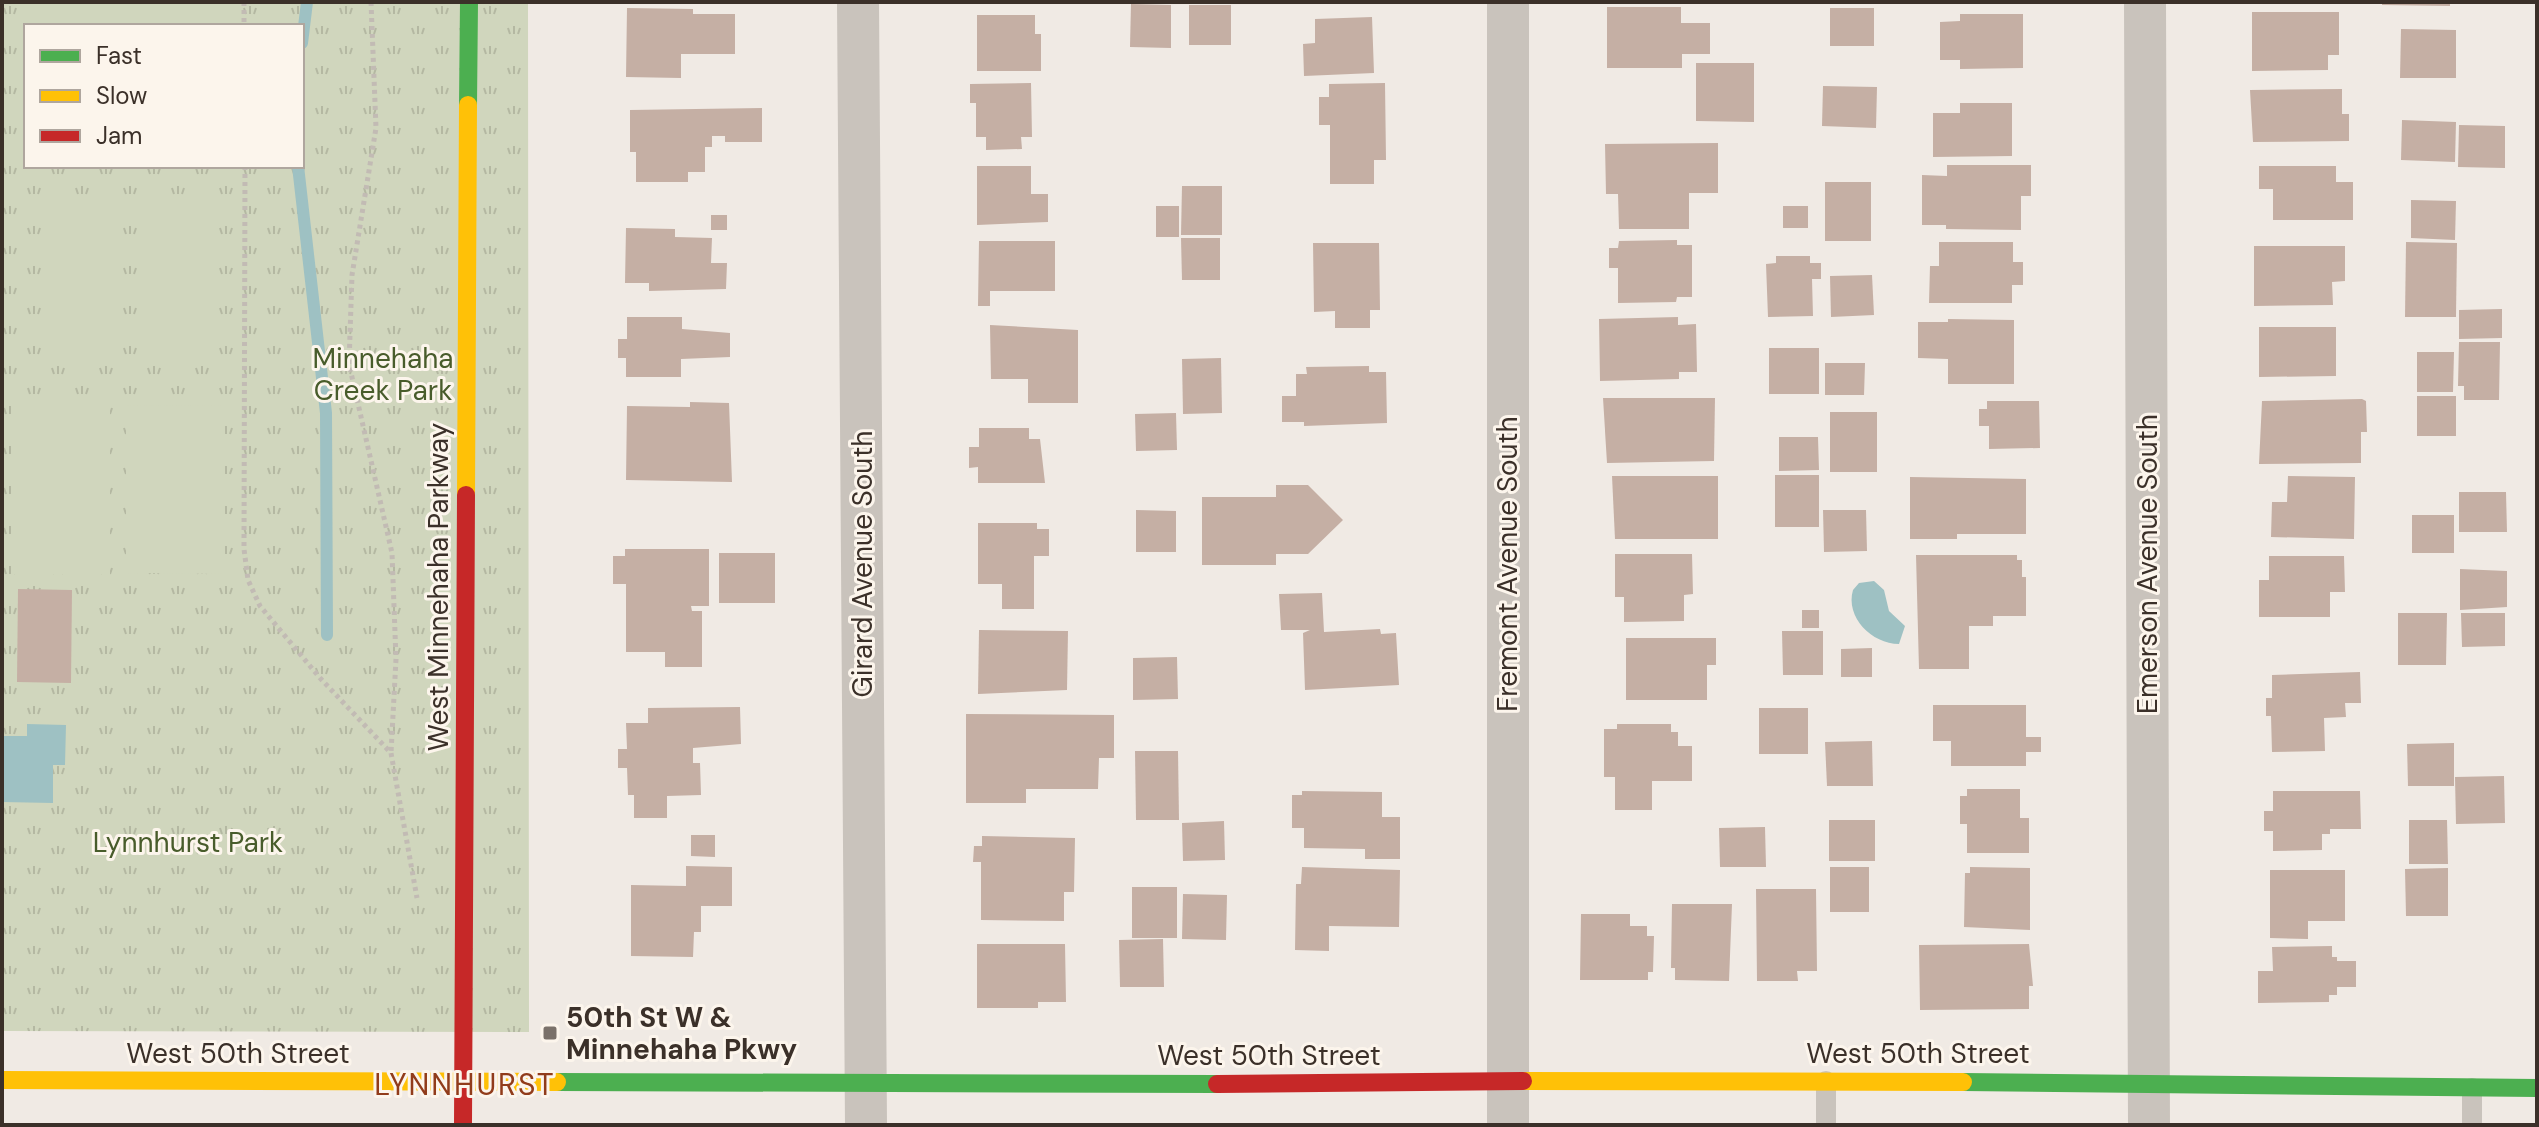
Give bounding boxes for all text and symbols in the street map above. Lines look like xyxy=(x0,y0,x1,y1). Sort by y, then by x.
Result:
legend xyxy=(24,24,304,168)
text: Fast xyxy=(96,40,142,71)
text: Slow xyxy=(96,80,147,111)
text: Jam xyxy=(96,120,142,151)
park label: Minnehaha Creek Park xyxy=(313,340,453,409)
street label: Emerson Avenue South xyxy=(2129,414,2166,714)
street label: Fremont Avenue South xyxy=(1489,416,1526,712)
street label: West Minnehaha Parkway xyxy=(420,423,457,751)
street label: Girard Avenue South xyxy=(844,431,881,697)
park label: Lynnhurst Park xyxy=(93,824,283,861)
place label: 50th St W & Minnehaha Pkwy xyxy=(566,999,797,1068)
marker: 50th St W & Minnehaha Pkwy xyxy=(541,1024,559,1042)
street label: West 50th Street xyxy=(126,1035,350,1072)
street label: West 50th Street xyxy=(1806,1035,2030,1072)
street label: West 50th Street xyxy=(1157,1037,1381,1074)
district label: LYNNHURST xyxy=(374,1065,556,1104)

